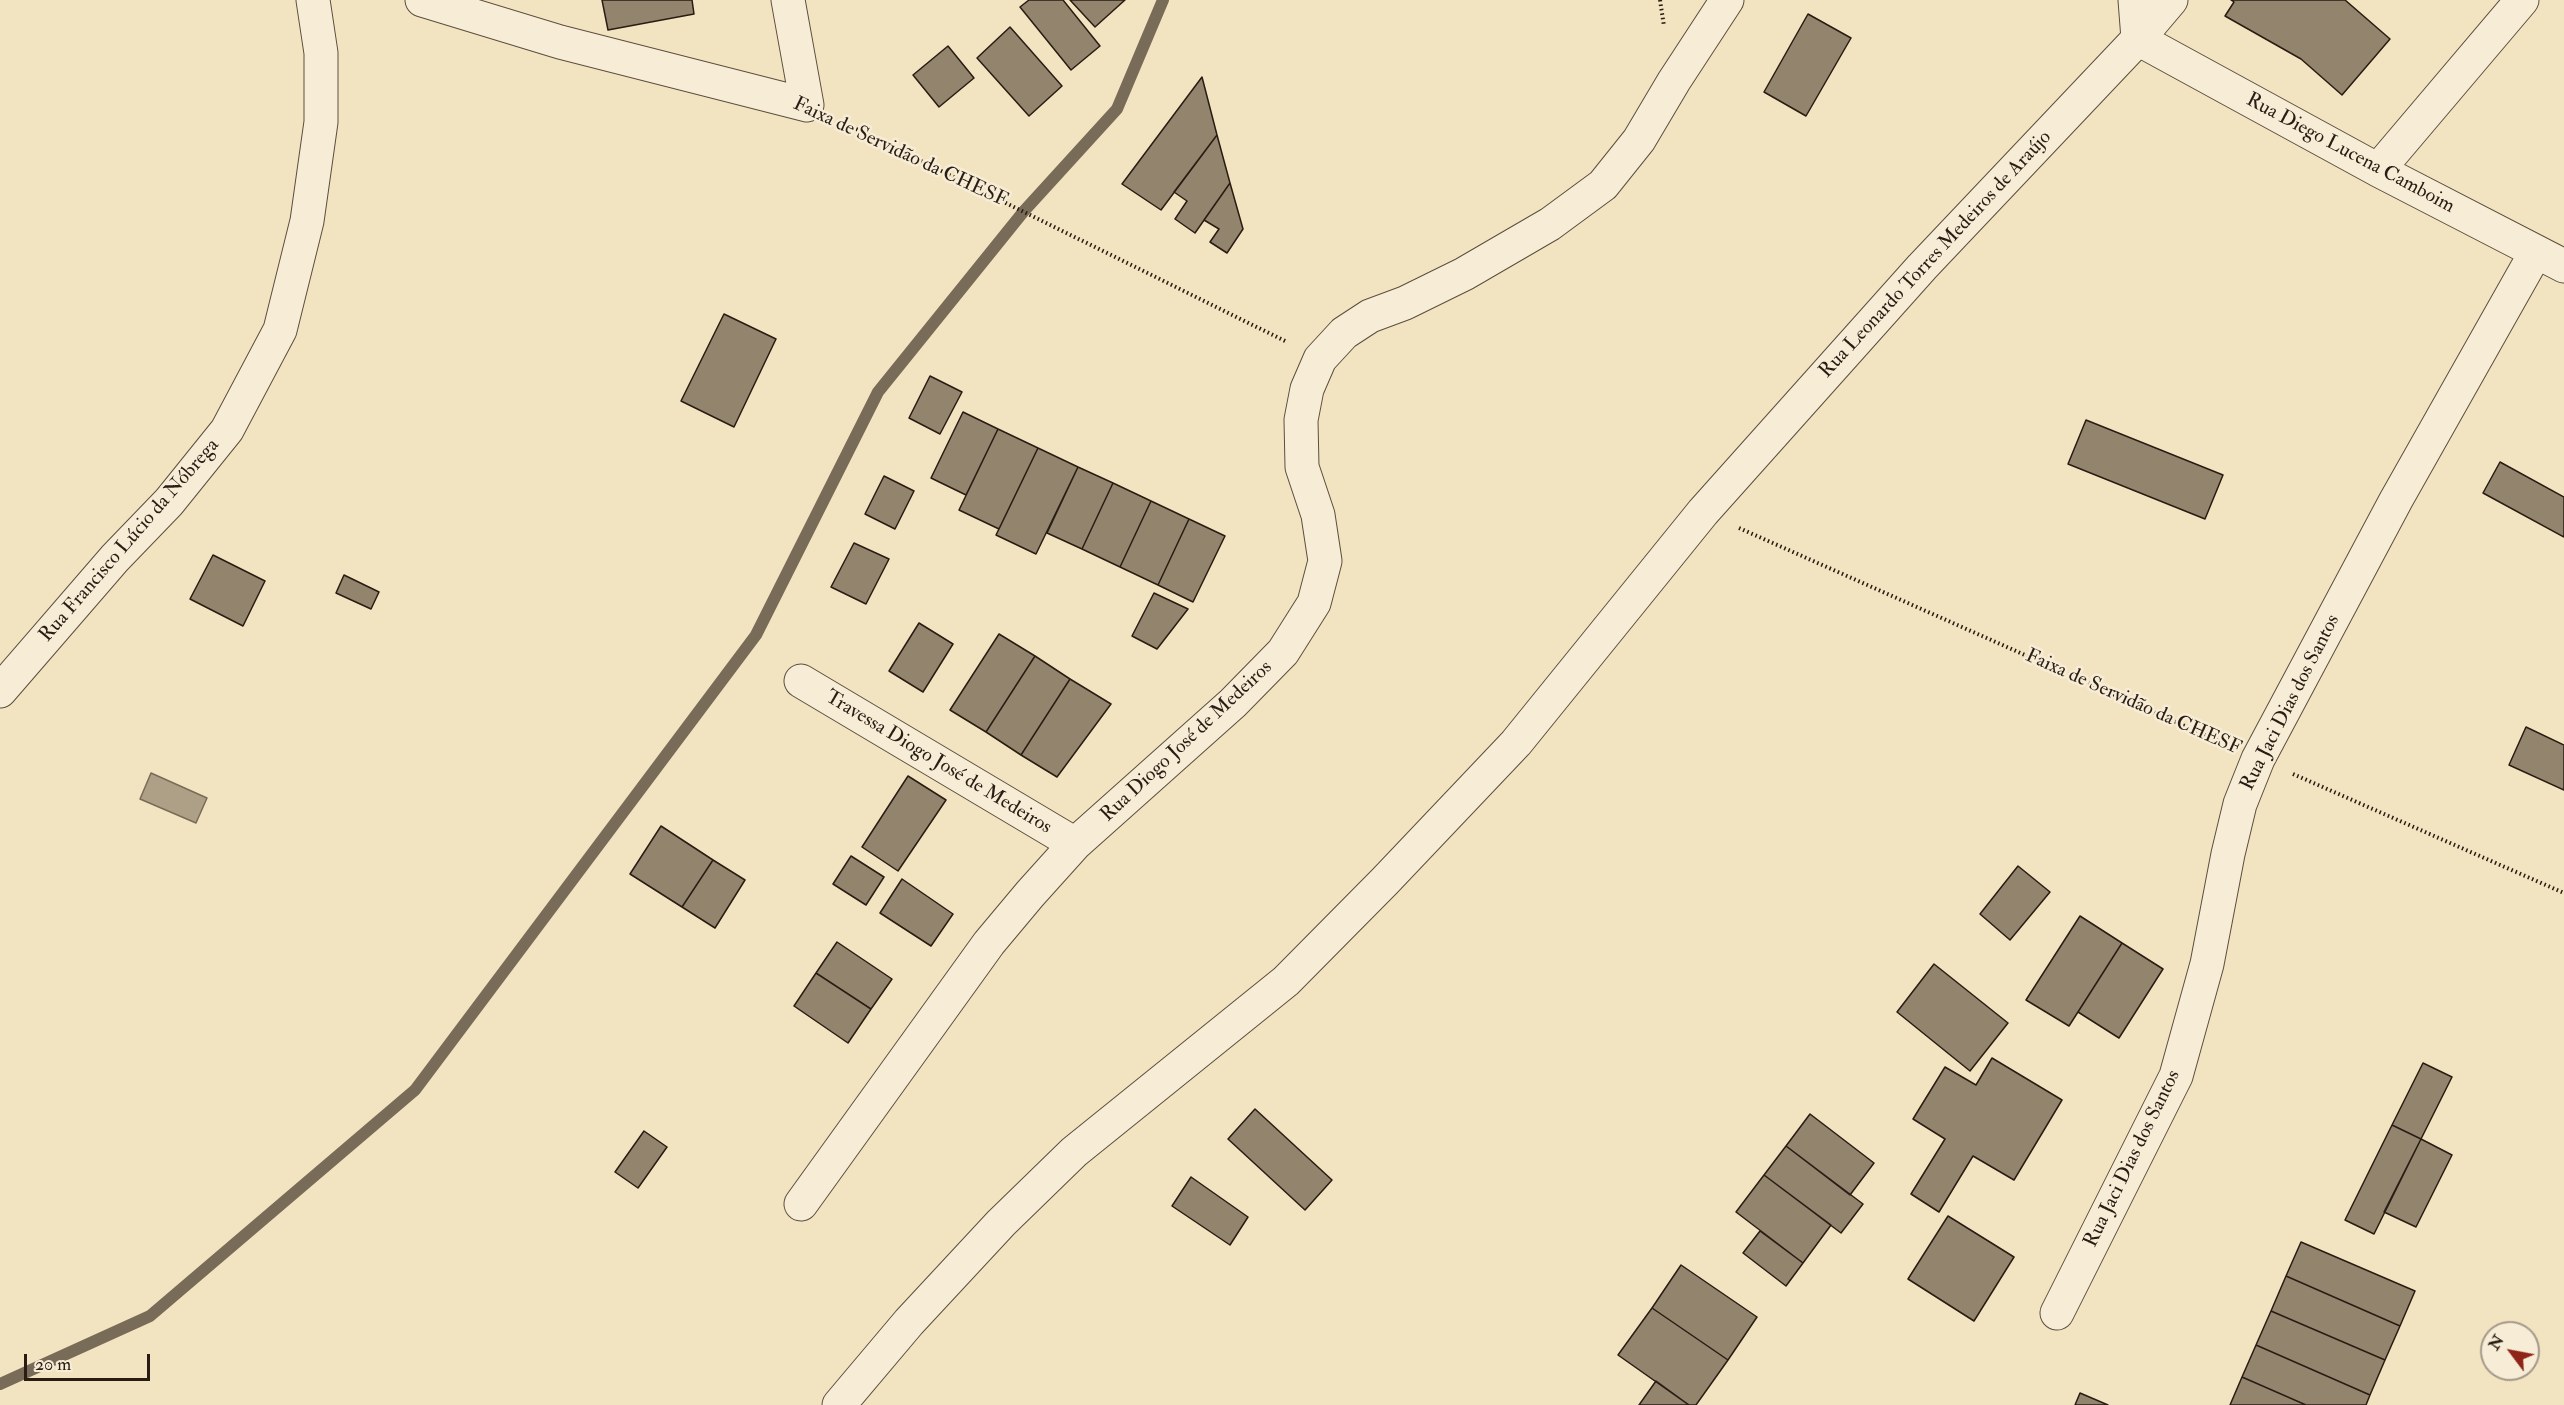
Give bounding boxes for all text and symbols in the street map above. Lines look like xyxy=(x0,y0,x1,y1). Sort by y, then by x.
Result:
street label: Rua Diego Lucena Camboim xyxy=(2242,89,2458,219)
street label: Faixa de Servidão da CHESF xyxy=(789,93,1011,213)
street label: Rua Leonardo Torres Medeiros de Araújo xyxy=(1815,126,2057,384)
street label: Rua Francisco Lúcio da Nóbrega xyxy=(35,434,225,648)
street label: Rua Jaci Dias dos Santos xyxy=(2236,611,2346,795)
street label: Faixa de Servidão da CHESF xyxy=(2021,645,2245,761)
street label: Rua Diogo José de Medeiros xyxy=(1096,656,1278,828)
street label: Travessa Diogo José de Medeiros xyxy=(820,686,1056,840)
street label: Rua Jaci Dias dos Santos xyxy=(2080,1066,2186,1252)
north arrow xyxy=(2480,1321,2540,1381)
text: N xyxy=(2484,1331,2509,1354)
scale bar xyxy=(27,1342,153,1380)
text: 20 m xyxy=(35,1353,71,1376)

